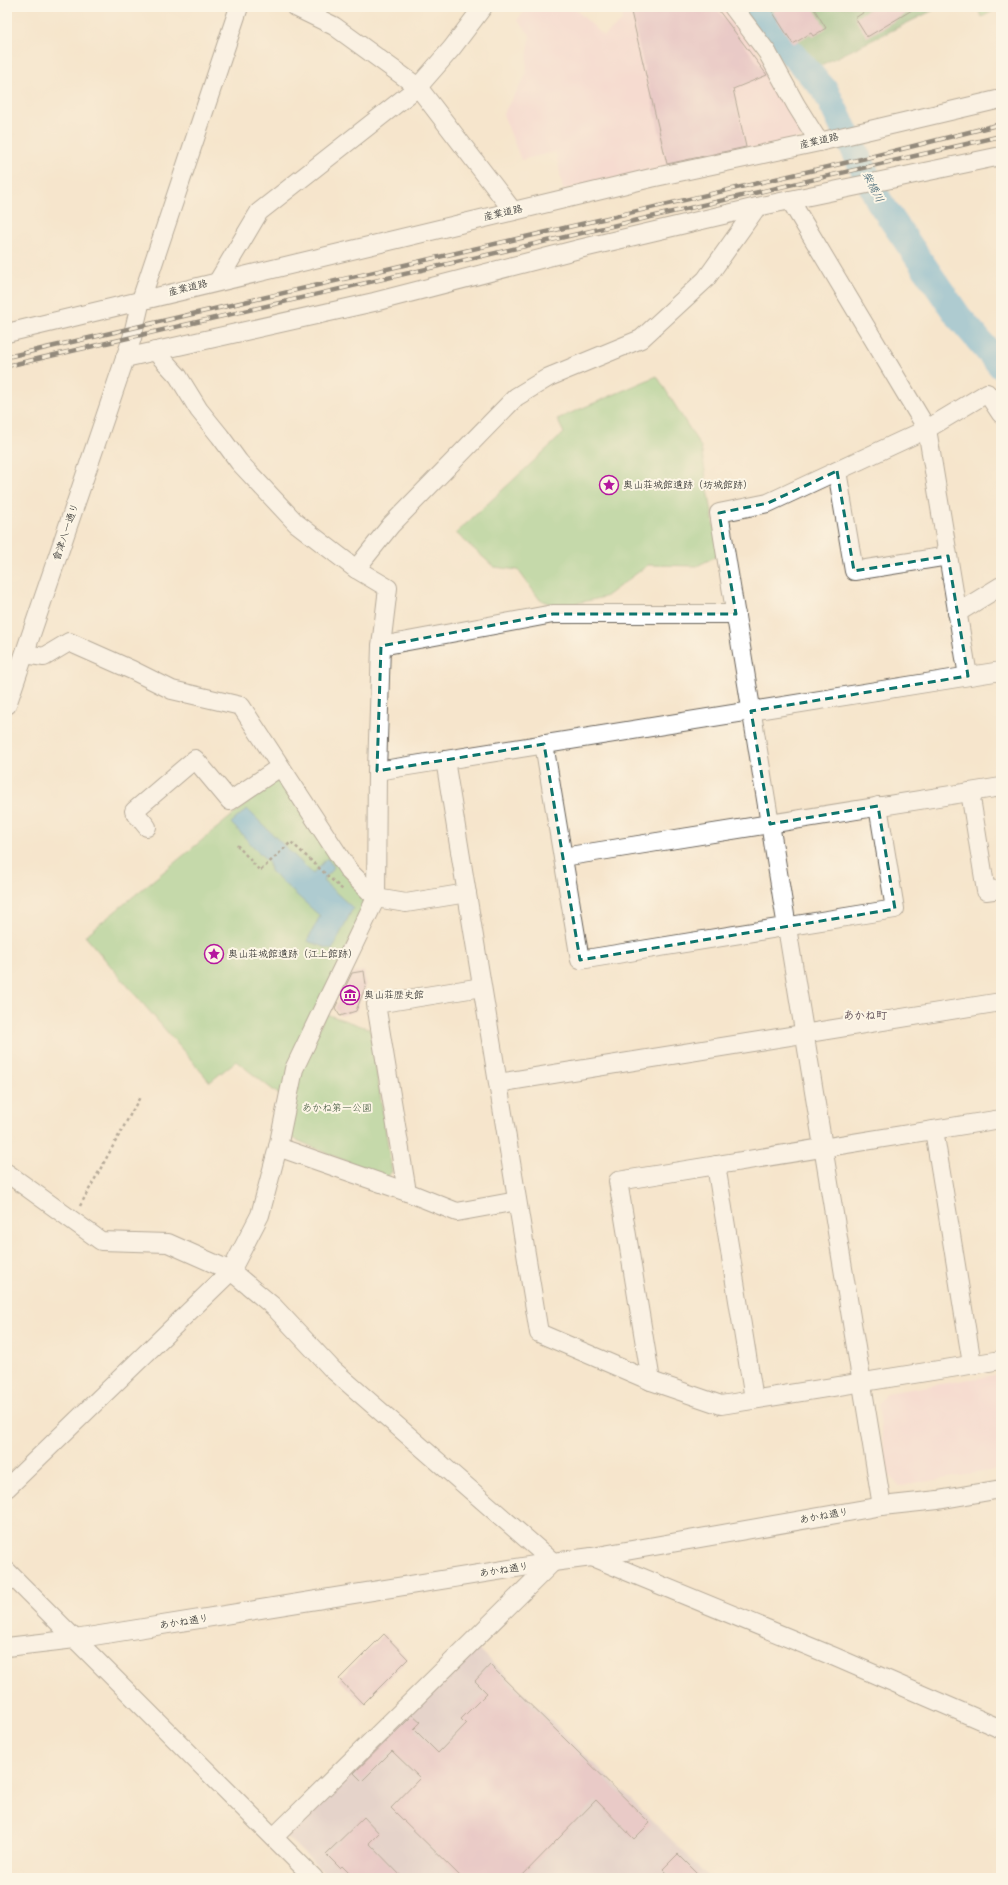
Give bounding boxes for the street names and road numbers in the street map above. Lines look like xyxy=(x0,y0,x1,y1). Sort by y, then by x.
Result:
street label: 産業道路 xyxy=(798,131,840,151)
street label: 産業道路 xyxy=(482,203,524,223)
street label: 産業道路 xyxy=(167,277,209,299)
street label: 會津八一通り xyxy=(51,502,81,562)
street label: あかね通り xyxy=(798,1506,850,1526)
street label: あかね通り xyxy=(478,1560,530,1580)
street label: あかね通り xyxy=(158,1612,210,1632)

